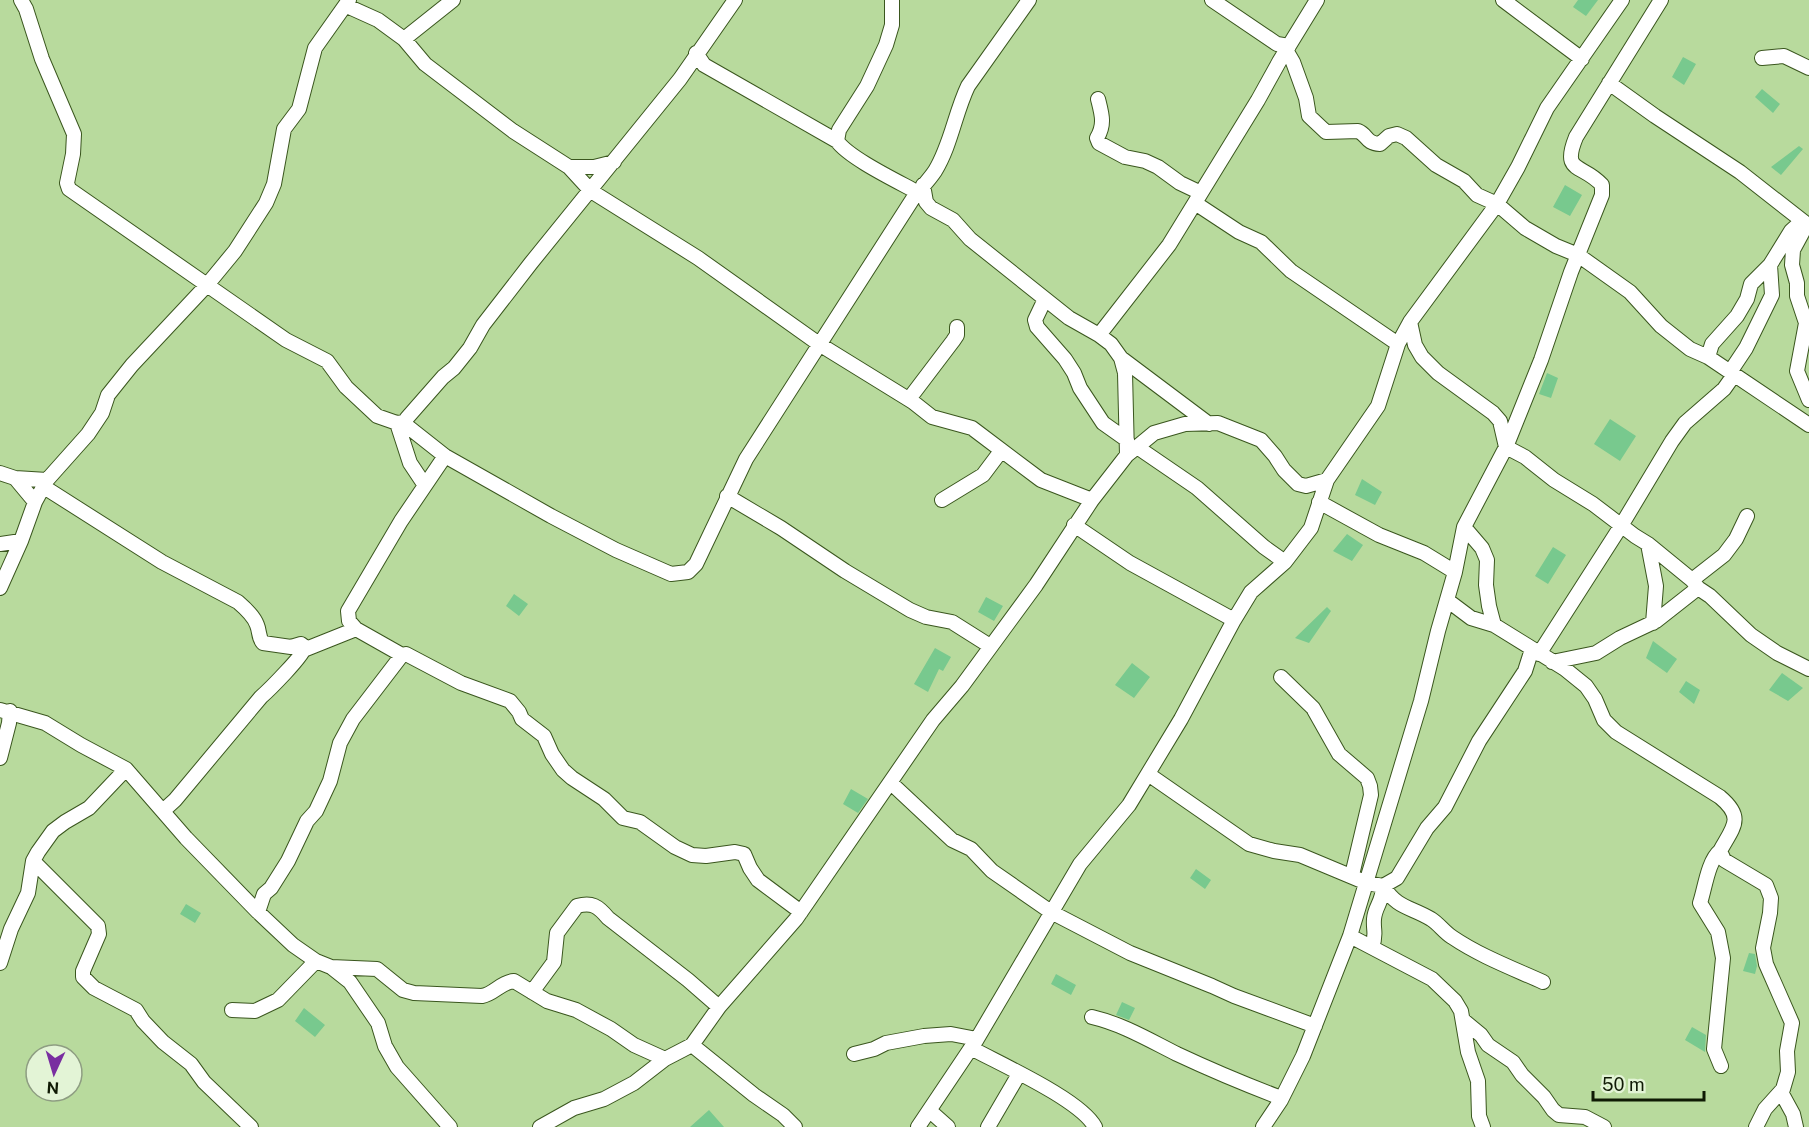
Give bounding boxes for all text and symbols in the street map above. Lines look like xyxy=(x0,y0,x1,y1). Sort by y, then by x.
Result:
north arrow xyxy=(24,1043,84,1103)
scale bar xyxy=(1593,1064,1704,1102)
text: 50 m xyxy=(1602,1074,1645,1095)
text: N xyxy=(46,1078,60,1097)

